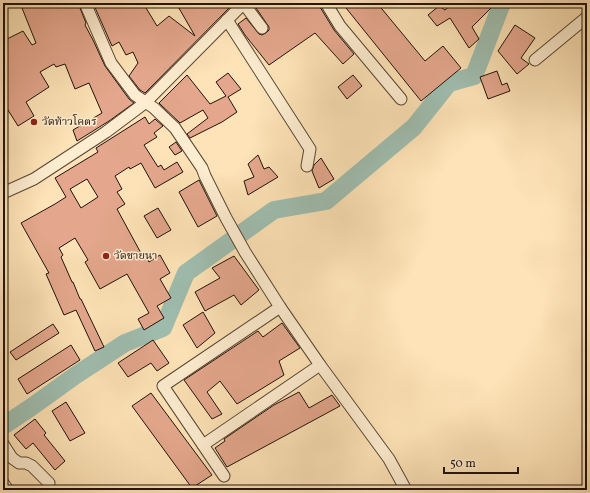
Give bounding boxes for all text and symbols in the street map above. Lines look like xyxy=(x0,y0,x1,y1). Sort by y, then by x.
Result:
place label: วัดท้าวโคตร xyxy=(42,114,97,130)
marker: วัดท้าวโคตร xyxy=(29,117,39,127)
place label: วัดชายนา xyxy=(114,249,157,264)
marker: วัดชายนา xyxy=(101,251,111,261)
scale bar xyxy=(444,449,518,475)
text: 50 m xyxy=(450,456,476,472)

